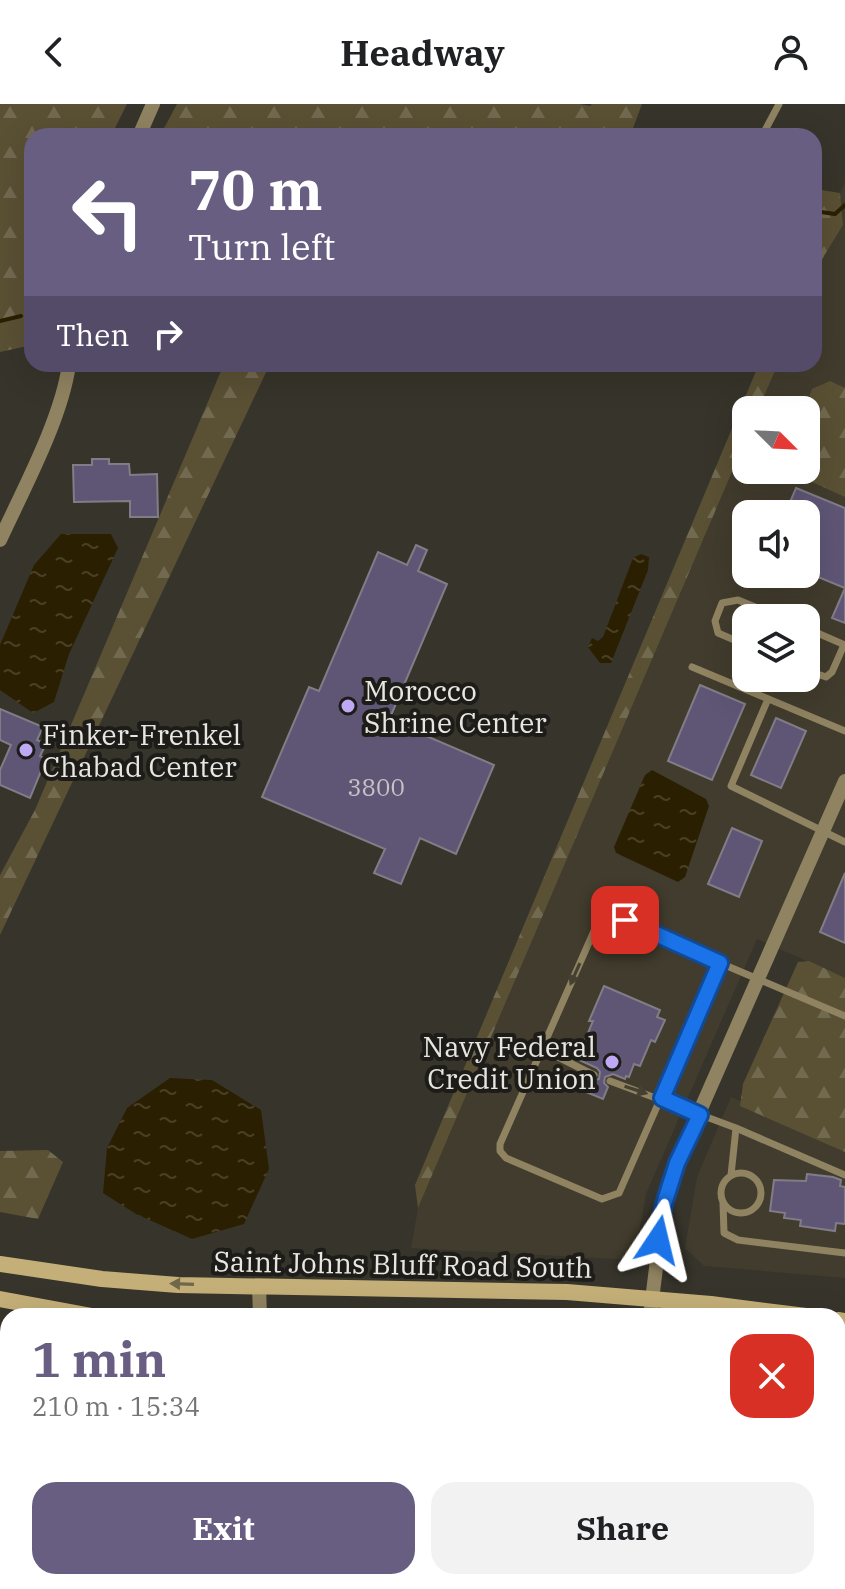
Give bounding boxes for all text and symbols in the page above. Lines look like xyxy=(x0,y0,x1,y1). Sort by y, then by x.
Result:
text: Headway xyxy=(340,29,505,76)
icon: back xyxy=(32,30,76,74)
icon: person xyxy=(769,30,813,74)
text: 70 m xyxy=(188,153,323,225)
icon: left xyxy=(56,160,160,264)
text: Turn left xyxy=(188,223,335,270)
icon: right xyxy=(146,312,190,356)
text: Then xyxy=(56,315,130,354)
north arrow xyxy=(732,396,820,484)
map controls xyxy=(732,396,820,692)
button: sound xyxy=(732,500,820,588)
button: layers xyxy=(732,604,820,692)
place label: Morocco Shrine Center xyxy=(364,672,547,741)
marker: Morocco Shrine Center xyxy=(339,697,357,715)
place label: Finker-Frenkel Chabad Center xyxy=(42,716,241,785)
marker: Finker-Frenkel Chabad Center xyxy=(17,741,35,759)
house number: 3800 xyxy=(347,771,405,803)
pin xyxy=(591,886,659,954)
icon: arrive xyxy=(603,898,647,942)
one-way arrow xyxy=(569,962,582,985)
place label: Navy Federal Credit Union xyxy=(423,1028,596,1097)
marker: Navy Federal Credit Union xyxy=(603,1053,621,1071)
one-way arrow xyxy=(624,1084,648,1096)
position arrow xyxy=(616,1198,700,1282)
street label: Saint Johns Bluff Road South xyxy=(213,1242,593,1286)
one-way arrow xyxy=(168,1278,194,1291)
text: 1 min xyxy=(32,1328,166,1390)
button: close xyxy=(730,1334,814,1418)
text: 210 m · 15:34 xyxy=(32,1389,200,1423)
button: Exit xyxy=(32,1482,415,1574)
button: Share xyxy=(431,1482,814,1574)

